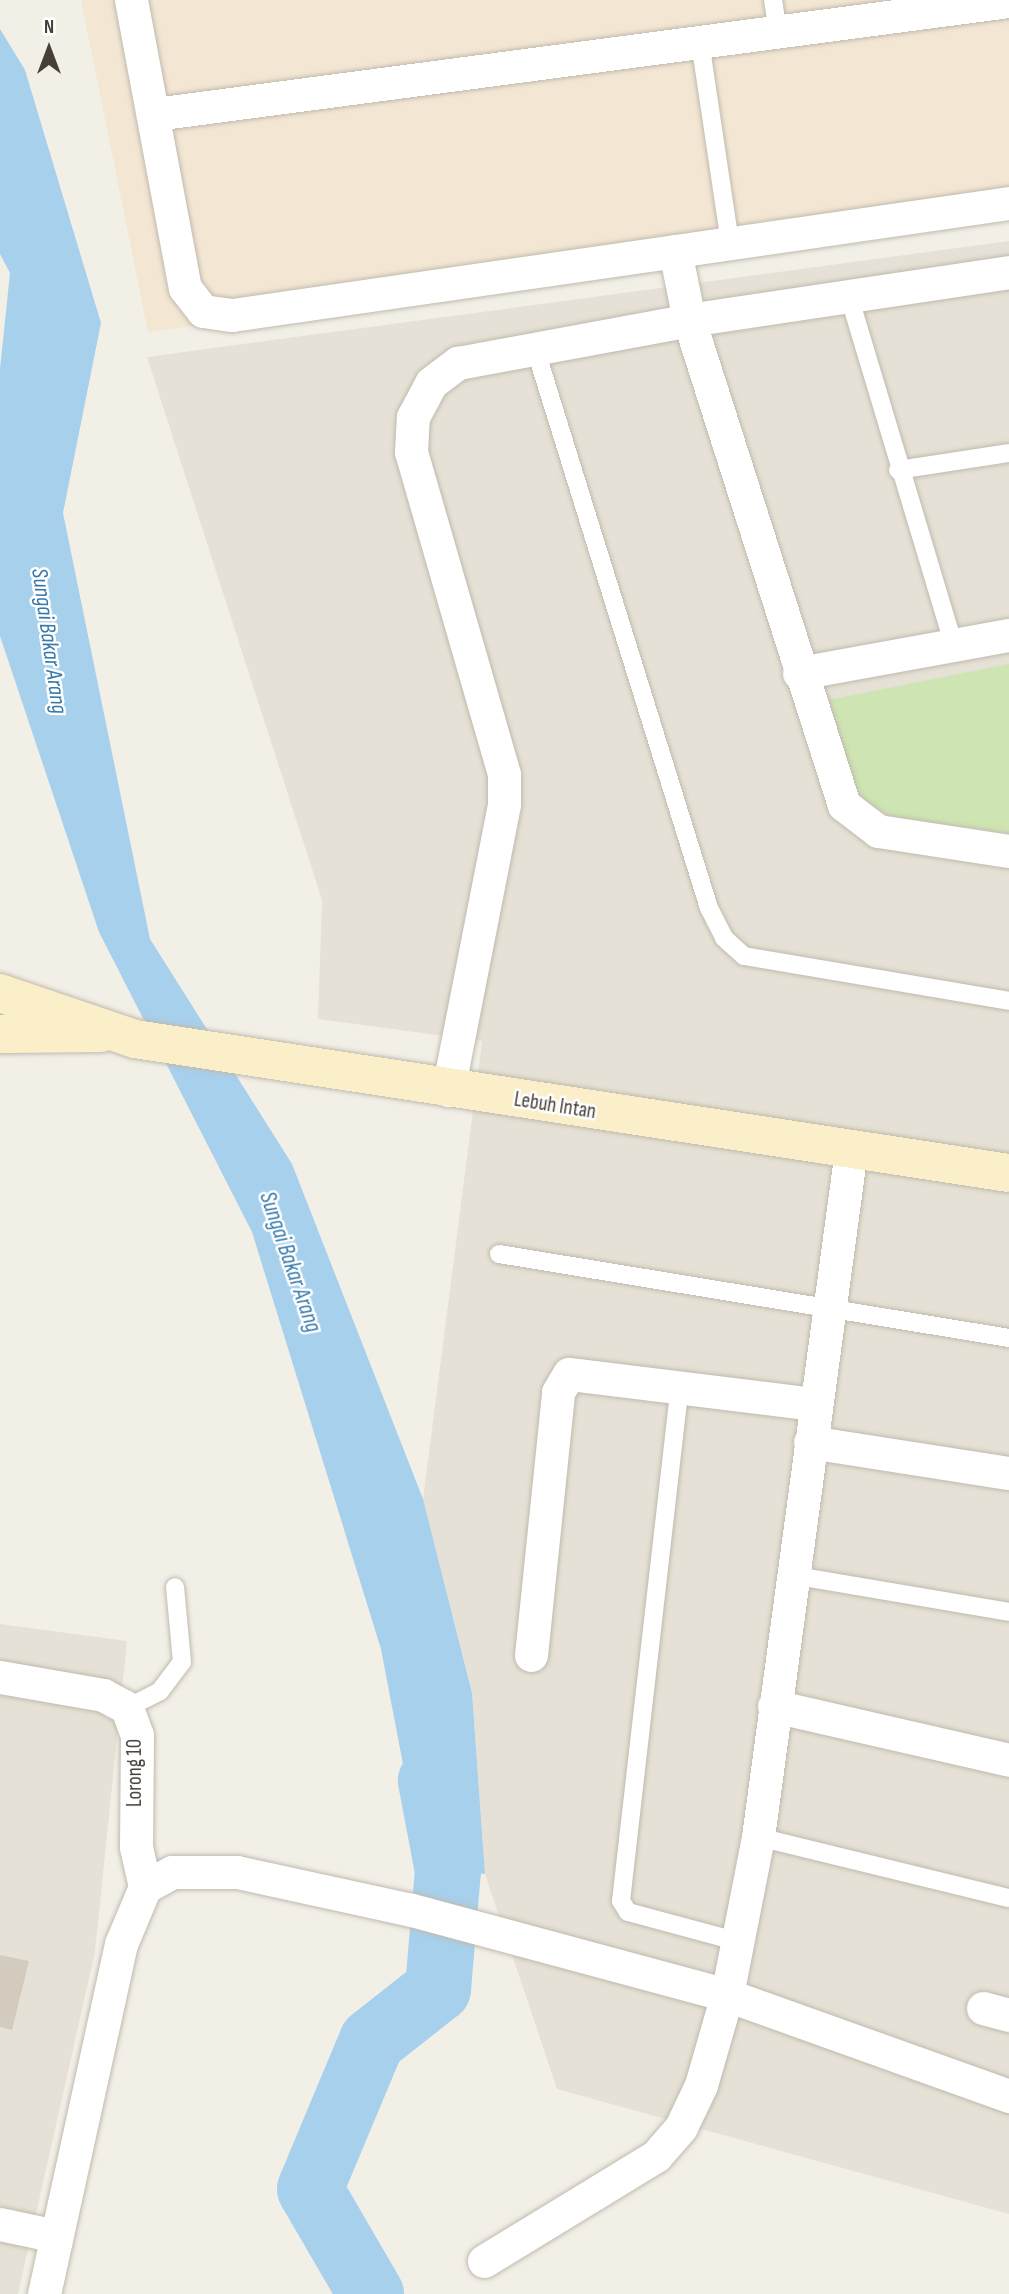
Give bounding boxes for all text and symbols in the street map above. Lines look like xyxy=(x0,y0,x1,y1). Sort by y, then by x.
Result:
north arrow xyxy=(14,14,84,84)
text: N xyxy=(44,16,54,39)
water label: Sungai Bakar Arang xyxy=(25,566,73,716)
street label: Lebuh Intan xyxy=(512,1087,598,1125)
water label: Sungai Bakar Arang xyxy=(253,1188,327,1336)
street label: Lorong 10 xyxy=(122,1739,148,1807)

